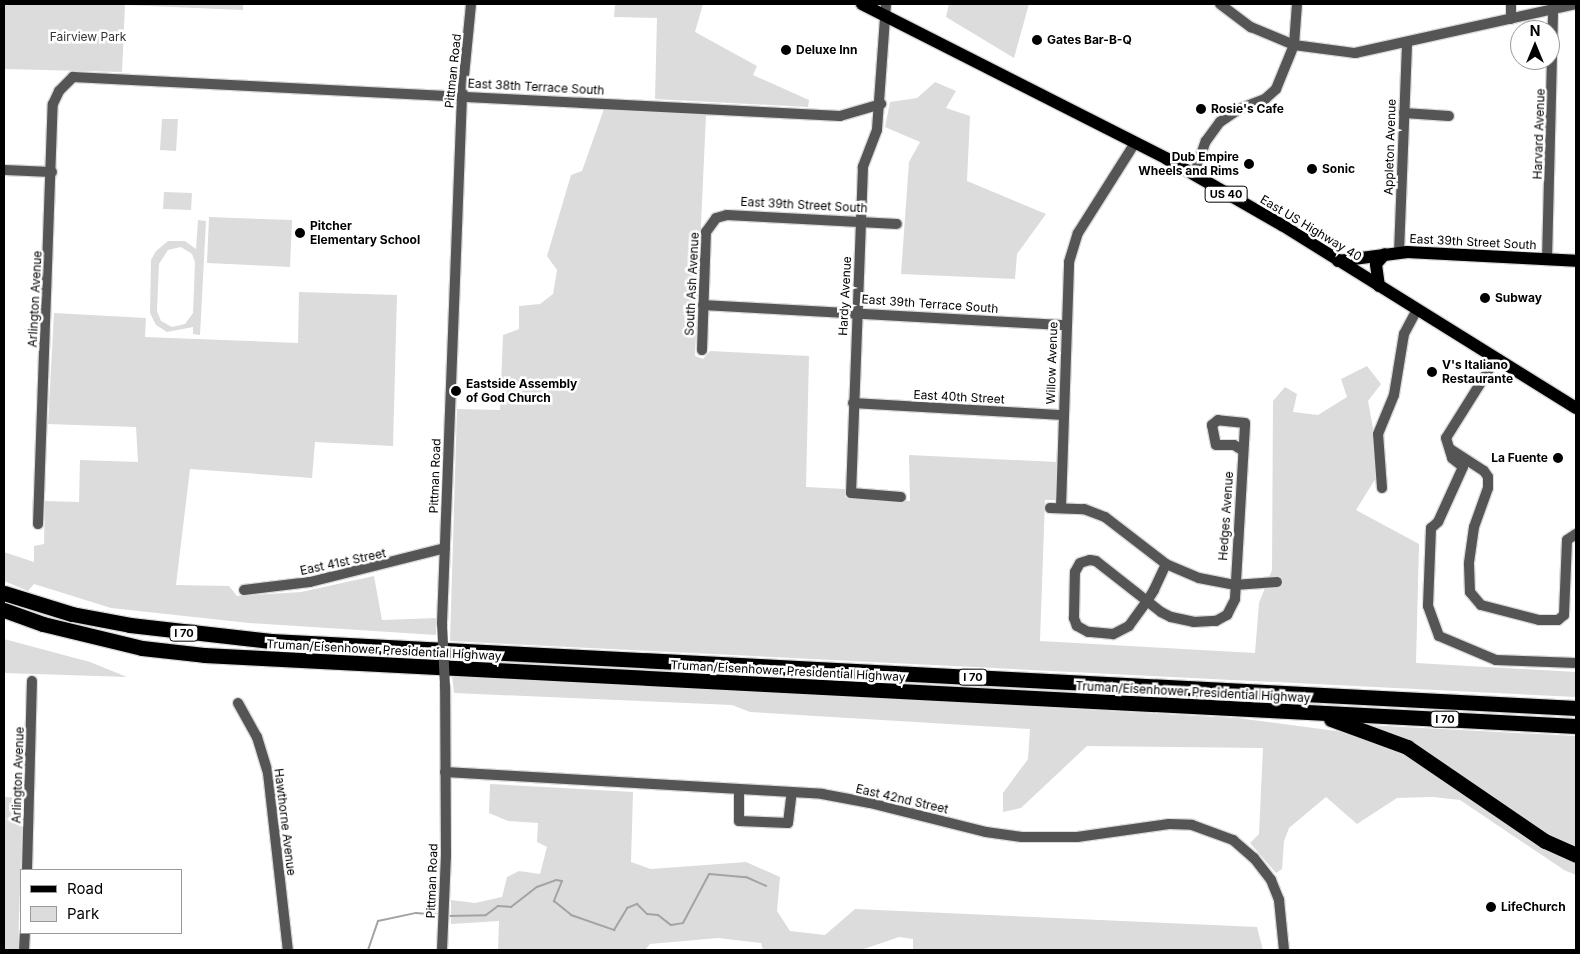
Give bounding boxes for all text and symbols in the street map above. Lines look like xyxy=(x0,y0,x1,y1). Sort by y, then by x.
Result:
north arrow xyxy=(1510,20,1560,70)
text: N xyxy=(1530,22,1540,39)
park label: Fairview Park xyxy=(50,30,126,44)
street label: Pittman Road xyxy=(442,33,464,109)
place label: Gates Bar-B-Q xyxy=(1047,33,1132,47)
marker: Gates Bar-B-Q xyxy=(1031,34,1043,46)
place label: Deluxe Inn xyxy=(796,43,858,57)
marker: Deluxe Inn xyxy=(780,44,792,56)
street label: East 38th Terrace South xyxy=(467,76,605,98)
street label: Harvard Avenue xyxy=(1530,88,1548,180)
street label: Appleton Avenue xyxy=(1381,99,1399,195)
place label: Rosie's Cafe xyxy=(1211,102,1284,116)
marker: Rosie's Cafe xyxy=(1195,103,1207,115)
place label: Dub Empire Wheels and Rims xyxy=(1138,150,1239,178)
marker: Dub Empire Wheels and Rims xyxy=(1243,158,1255,170)
place label: Sonic xyxy=(1322,162,1355,176)
marker: Sonic xyxy=(1306,163,1318,175)
road number: US 40 xyxy=(1204,185,1248,202)
street label: East US Highway 40 xyxy=(1258,192,1364,264)
street label: East 39th Street South xyxy=(740,194,868,216)
place label: Pitcher Elementary School xyxy=(310,219,420,247)
marker: Pitcher Elementary School xyxy=(294,227,306,239)
street label: East 39th Street South xyxy=(1409,231,1537,253)
street label: South Ash Avenue xyxy=(682,232,702,336)
street label: Arlington Avenue xyxy=(25,250,45,348)
street label: Hardy Avenue xyxy=(836,256,854,336)
place label: Subway xyxy=(1495,291,1542,305)
street label: East 39th Terrace South xyxy=(861,292,999,316)
marker: Subway xyxy=(1479,292,1491,304)
street label: Willow Avenue xyxy=(1043,321,1061,405)
place label: V's Italiano Restaurante xyxy=(1442,358,1513,386)
marker: V's Italiano Restaurante xyxy=(1426,366,1438,378)
place label: Eastside Assembly of God Church xyxy=(466,377,577,405)
marker: Eastside Assembly of God Church xyxy=(450,385,462,397)
street label: East 40th Street xyxy=(913,387,1005,407)
street label: Pittman Road xyxy=(426,438,444,514)
place label: La Fuente xyxy=(1491,451,1548,465)
marker: La Fuente xyxy=(1552,452,1564,464)
street label: Hedges Avenue xyxy=(1216,471,1236,561)
street label: East 41st Street xyxy=(299,546,387,578)
road number: I 70 xyxy=(169,624,199,641)
street label: Truman/Eisenhower Presidential Highway xyxy=(266,637,502,663)
street label: Truman/Eisenhower Presidential Highway xyxy=(670,658,906,684)
road number: I 70 xyxy=(958,669,988,686)
street label: Truman/Eisenhower Presidential Highway xyxy=(1075,679,1311,705)
road number: I 70 xyxy=(1430,711,1460,728)
street label: Arlington Avenue xyxy=(9,726,27,824)
street label: Hawthorne Avenue xyxy=(271,768,299,876)
street label: East 42nd Street xyxy=(854,781,950,817)
street label: Pittman Road xyxy=(423,843,441,919)
legend xyxy=(20,869,182,934)
text: Road xyxy=(67,879,103,898)
place label: LifeChurch xyxy=(1501,900,1566,914)
marker: LifeChurch xyxy=(1485,901,1497,913)
text: Park xyxy=(67,904,99,923)

